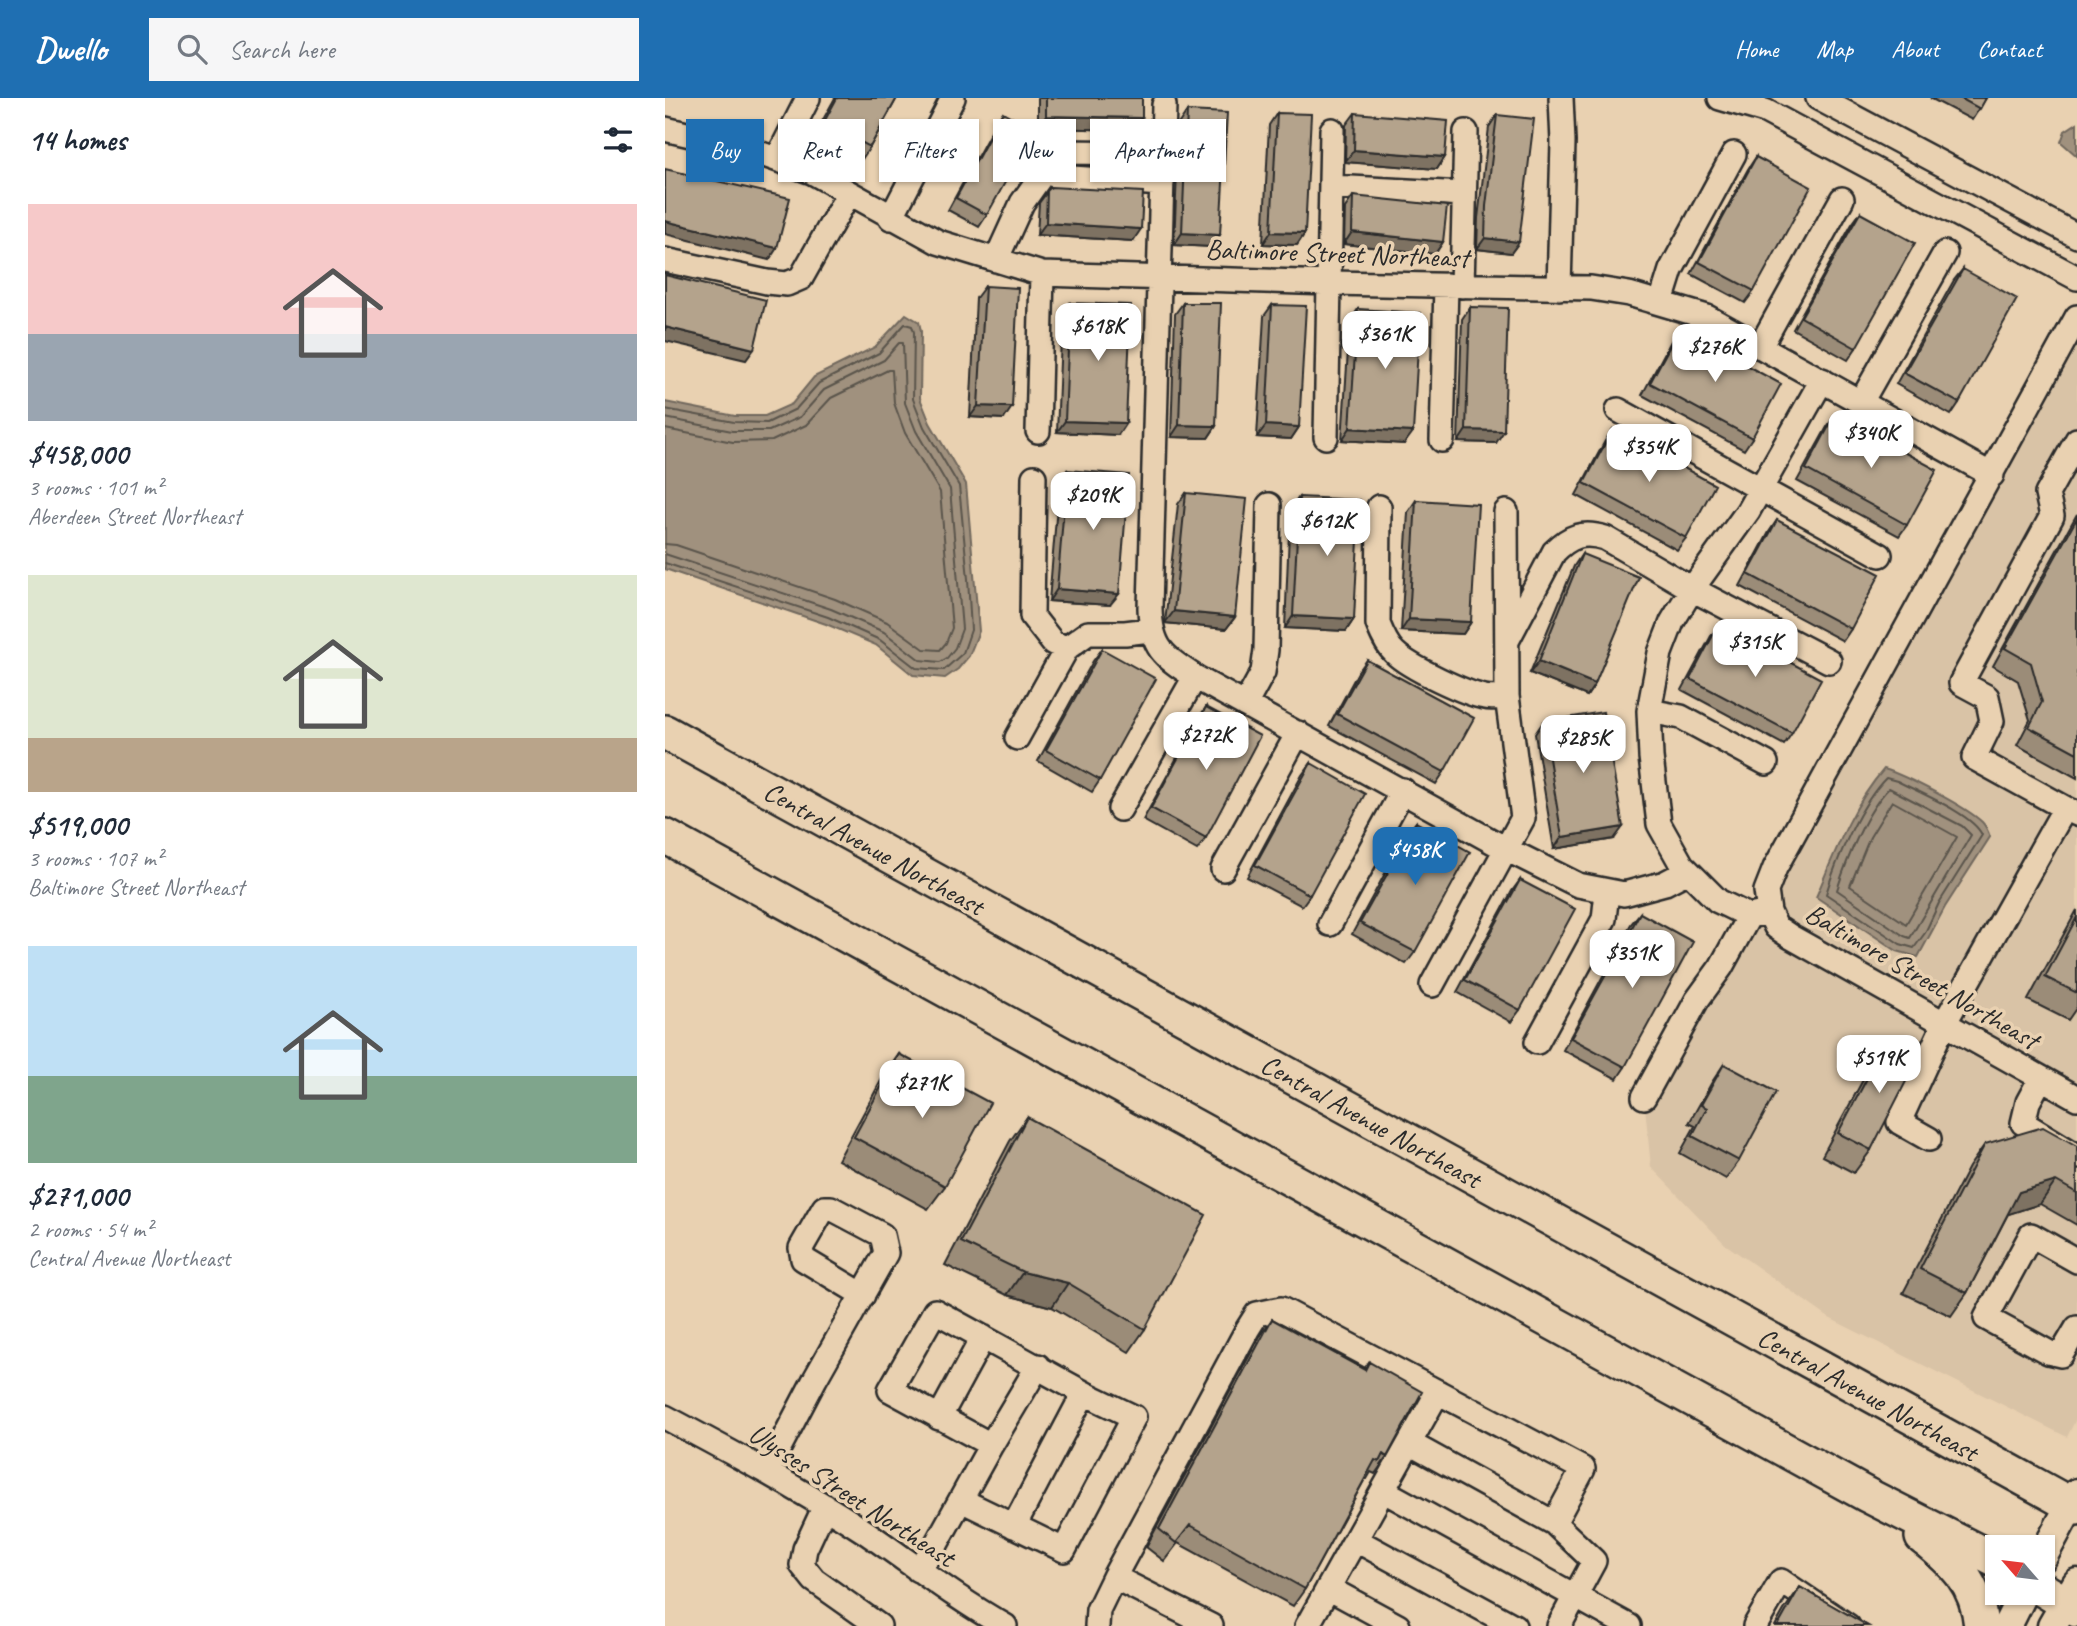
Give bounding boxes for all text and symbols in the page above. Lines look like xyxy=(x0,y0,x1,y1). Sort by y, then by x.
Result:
search box xyxy=(149,18,639,81)
text: Dwello xyxy=(35,28,107,70)
icon: search xyxy=(173,30,211,68)
text: Search here xyxy=(229,33,335,66)
text: Home xyxy=(1735,34,1778,64)
text: Map xyxy=(1816,34,1853,64)
text: About xyxy=(1891,34,1939,64)
text: Contact xyxy=(1977,34,2042,64)
chip: Buy xyxy=(686,119,764,182)
chip: Rent xyxy=(778,119,865,182)
chip: Filters xyxy=(879,119,979,182)
chip: New xyxy=(993,119,1076,182)
chip: Apartment xyxy=(1090,119,1226,182)
text: 14 homes xyxy=(28,121,126,159)
icon: filters xyxy=(599,121,637,159)
street label: Baltimore Street Northeast xyxy=(1205,231,1473,275)
icon: home xyxy=(270,250,396,376)
pin: $618K xyxy=(1049,303,1147,363)
text: $618K xyxy=(1071,311,1125,340)
pin: $361K xyxy=(1336,312,1434,371)
text: $361K xyxy=(1358,319,1412,348)
pin: $276K xyxy=(1666,324,1764,384)
text: $276K xyxy=(1688,332,1742,361)
pin: $340K xyxy=(1822,410,1920,470)
text: $340K xyxy=(1844,418,1898,447)
pin: $354K xyxy=(1600,424,1698,484)
text: $354K xyxy=(1623,432,1675,461)
text: $458,000 xyxy=(28,435,128,473)
pin: $209K xyxy=(1044,472,1142,532)
text: 3 rooms · 101 m² xyxy=(28,473,163,502)
text: $209K xyxy=(1067,480,1119,509)
pin: $612K xyxy=(1278,498,1376,558)
text: Aberdeen Street Northeast xyxy=(28,502,241,531)
text: $612K xyxy=(1300,506,1354,535)
pin: $315K xyxy=(1706,620,1804,679)
icon: home xyxy=(270,621,396,747)
text: $315K xyxy=(1729,627,1781,656)
pin: $272K xyxy=(1157,712,1255,772)
pin: $285K xyxy=(1534,716,1632,775)
text: $272K xyxy=(1180,720,1233,749)
text: $285K xyxy=(1557,723,1609,752)
street label: Central Avenue Northeast xyxy=(758,773,993,924)
text: $519,000 xyxy=(28,806,128,844)
pin: $458K xyxy=(1366,828,1464,887)
text: $458K xyxy=(1389,835,1441,864)
text: 3 rooms · 107 m² xyxy=(28,844,163,873)
text: Baltimore Street Northeast xyxy=(28,873,244,902)
street label: Baltimore Street Northeast xyxy=(1799,895,2048,1059)
pin: $351K xyxy=(1583,930,1681,990)
text: $351K xyxy=(1606,938,1658,967)
icon: home xyxy=(270,992,396,1118)
pin: $519K xyxy=(1830,1035,1928,1095)
text: $519K xyxy=(1853,1043,1905,1072)
street label: Central Avenue Northeast xyxy=(1255,1046,1490,1197)
pin: $271K xyxy=(873,1060,971,1120)
text: $271K xyxy=(896,1068,949,1097)
text: $271,000 xyxy=(28,1177,128,1215)
text: 2 rooms · 54 m² xyxy=(28,1215,152,1244)
text: Central Avenue Northeast xyxy=(28,1244,230,1273)
street label: Central Avenue Northeast xyxy=(1752,1319,1987,1470)
street label: Ulysses Street Northeast xyxy=(742,1415,964,1576)
north arrow xyxy=(1985,1535,2055,1605)
map controls xyxy=(1985,1535,2055,1605)

